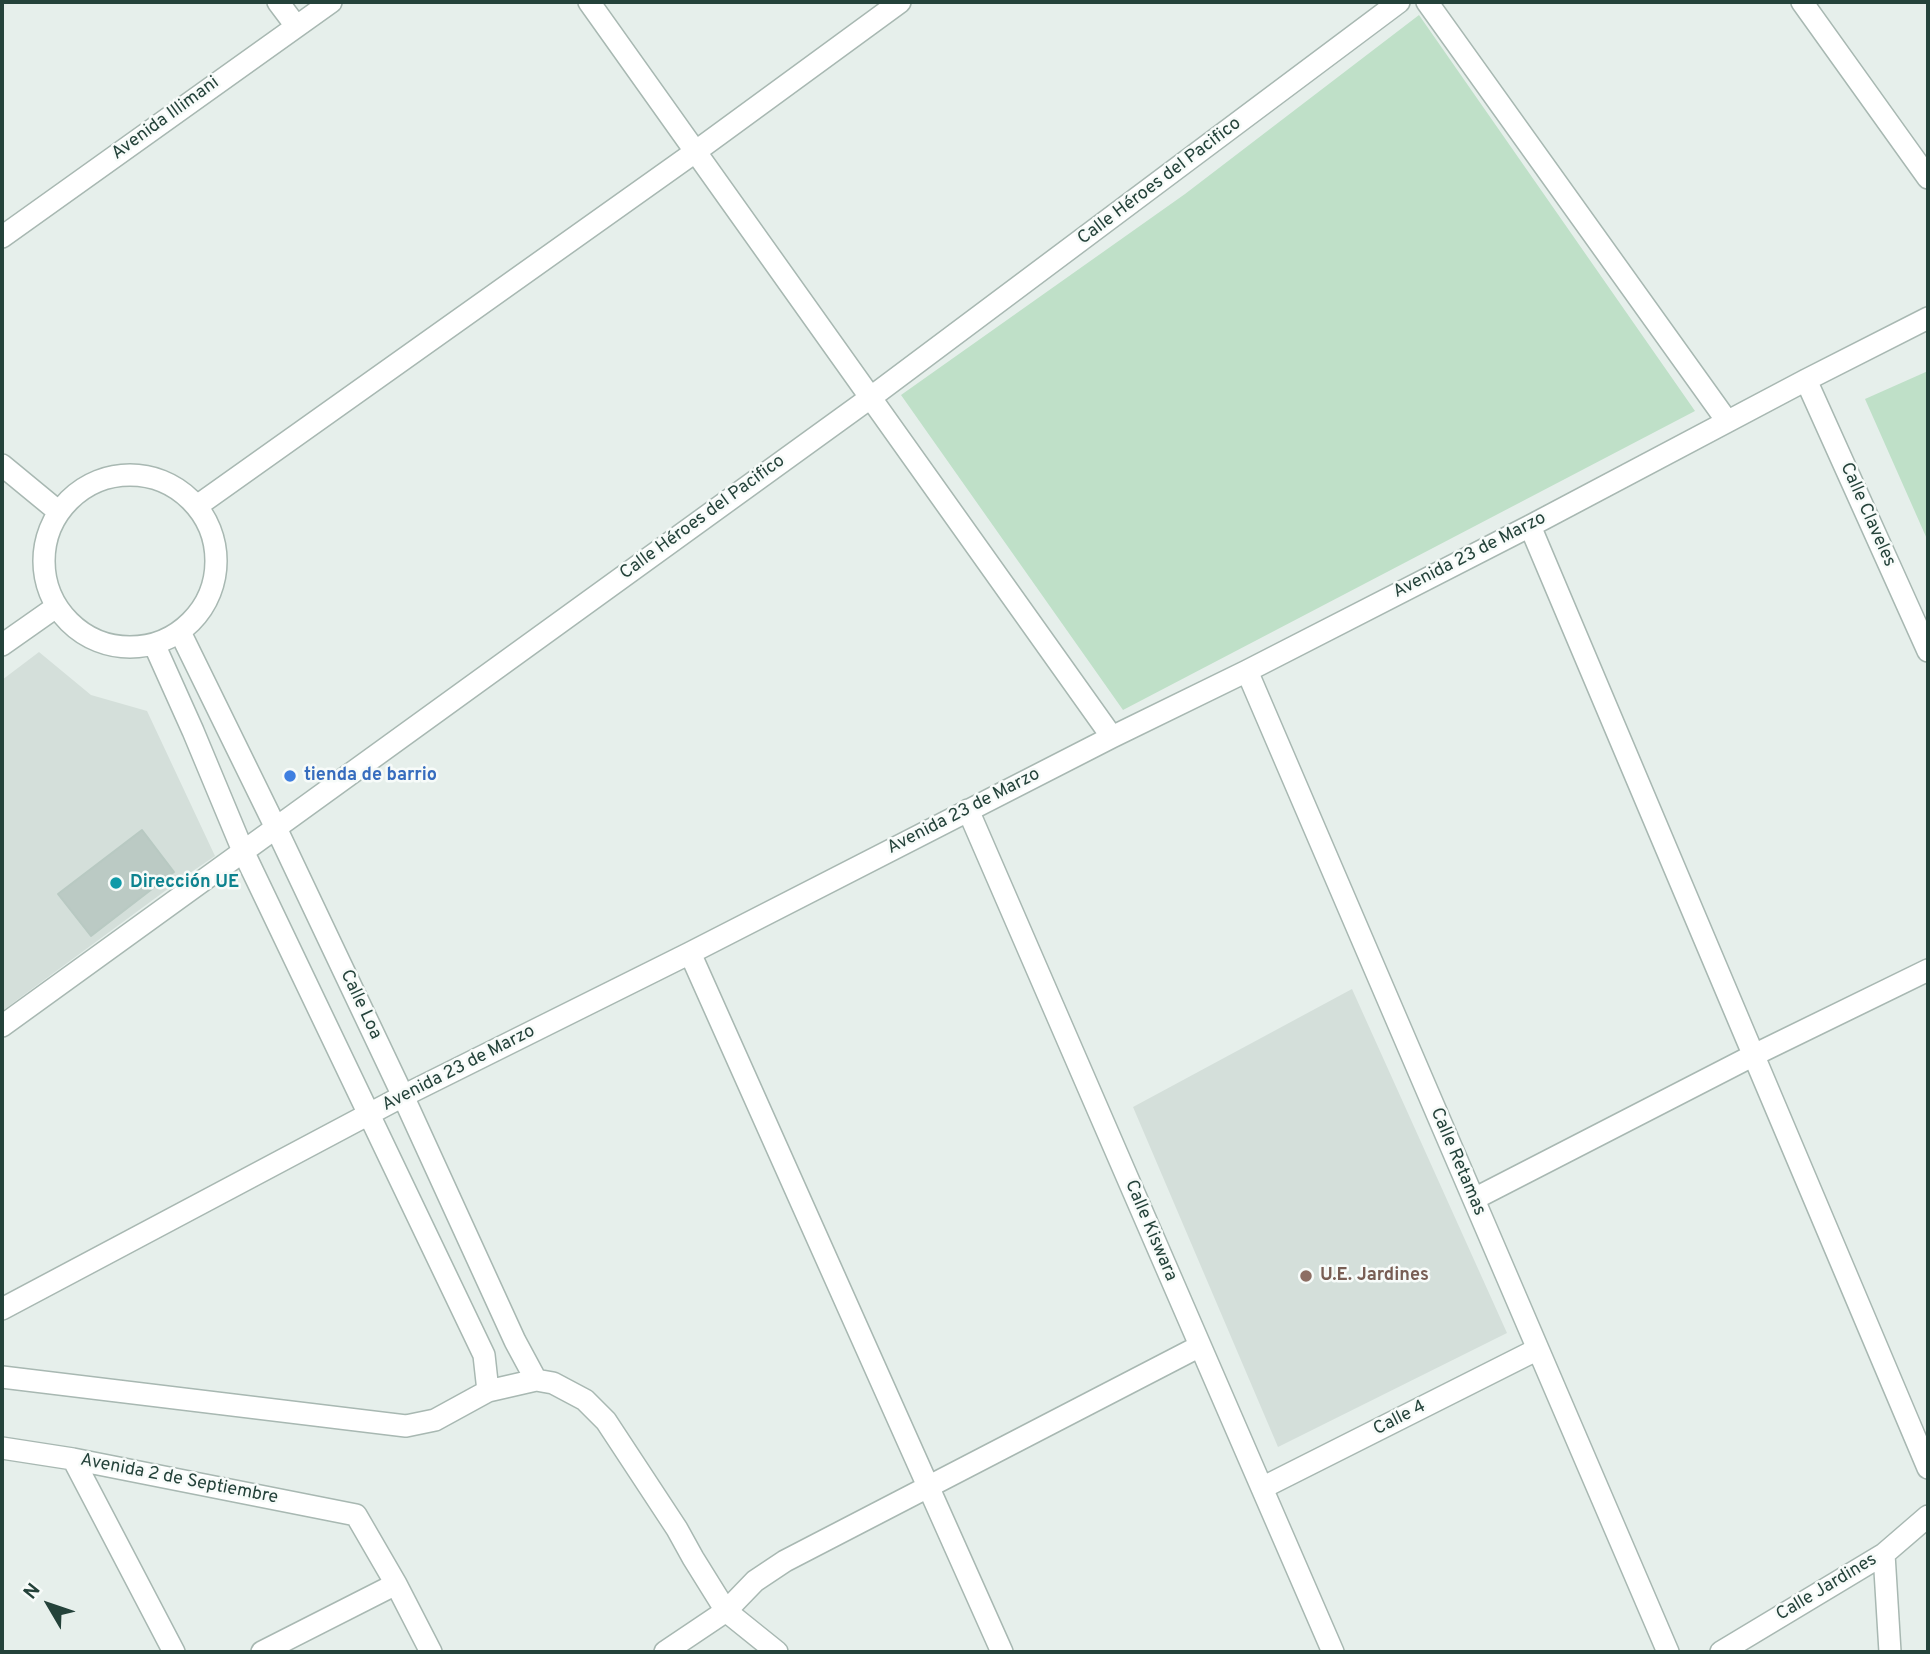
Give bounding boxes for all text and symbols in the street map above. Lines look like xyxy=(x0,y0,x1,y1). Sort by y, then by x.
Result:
street label: Avenida Illimani xyxy=(108,73,224,165)
street label: Calle Héroes del Pacifico xyxy=(1074,114,1246,250)
street label: Calle Héroes del Pacifico xyxy=(616,451,790,585)
street label: Calle Claveles xyxy=(1834,460,1900,570)
street label: Avenida 23 de Marzo xyxy=(1390,508,1550,604)
street label: Avenida 23 de Marzo xyxy=(884,764,1044,860)
place label: tienda de barrio xyxy=(304,765,437,787)
marker: tienda de barrio xyxy=(282,768,298,784)
place label: Dirección UE xyxy=(130,872,239,894)
marker: Dirección UE xyxy=(108,875,124,891)
street label: Calle Loa xyxy=(335,967,385,1043)
street label: Avenida 23 de Marzo xyxy=(379,1021,539,1117)
street label: Calle Retamas xyxy=(1425,1105,1489,1219)
street label: Calle Kiswara xyxy=(1119,1177,1181,1285)
place label: U.E. Jardines xyxy=(1320,1265,1429,1287)
marker: U.E. Jardines xyxy=(1298,1268,1314,1284)
street label: Calle 4 xyxy=(1370,1397,1430,1441)
street label: Avenida 2 de Septiembre xyxy=(78,1450,280,1510)
street label: Calle Jardines xyxy=(1773,1549,1881,1627)
north arrow xyxy=(14,1570,84,1640)
text: N xyxy=(19,1579,46,1605)

